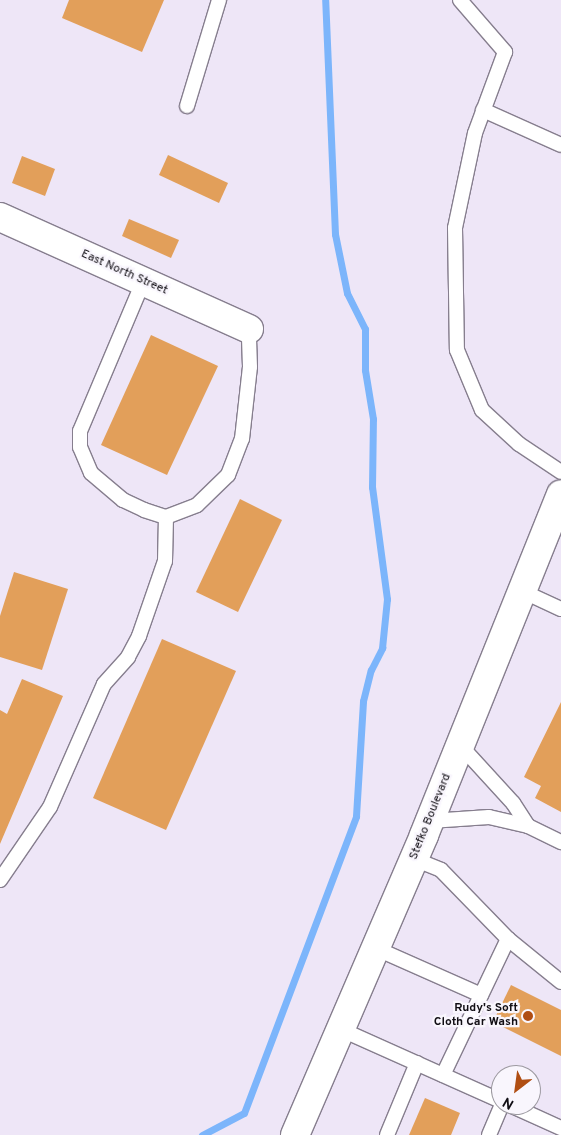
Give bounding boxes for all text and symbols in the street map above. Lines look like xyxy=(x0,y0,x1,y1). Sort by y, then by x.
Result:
street label: East North Street xyxy=(78,247,170,299)
street label: Stefko Boulevard xyxy=(407,772,455,862)
place label: Rudy's Soft Cloth Car Wash xyxy=(434,1002,518,1030)
marker: Rudy's Soft Cloth Car Wash xyxy=(522,1010,534,1022)
north arrow xyxy=(491,1065,541,1115)
text: N xyxy=(500,1093,517,1112)

